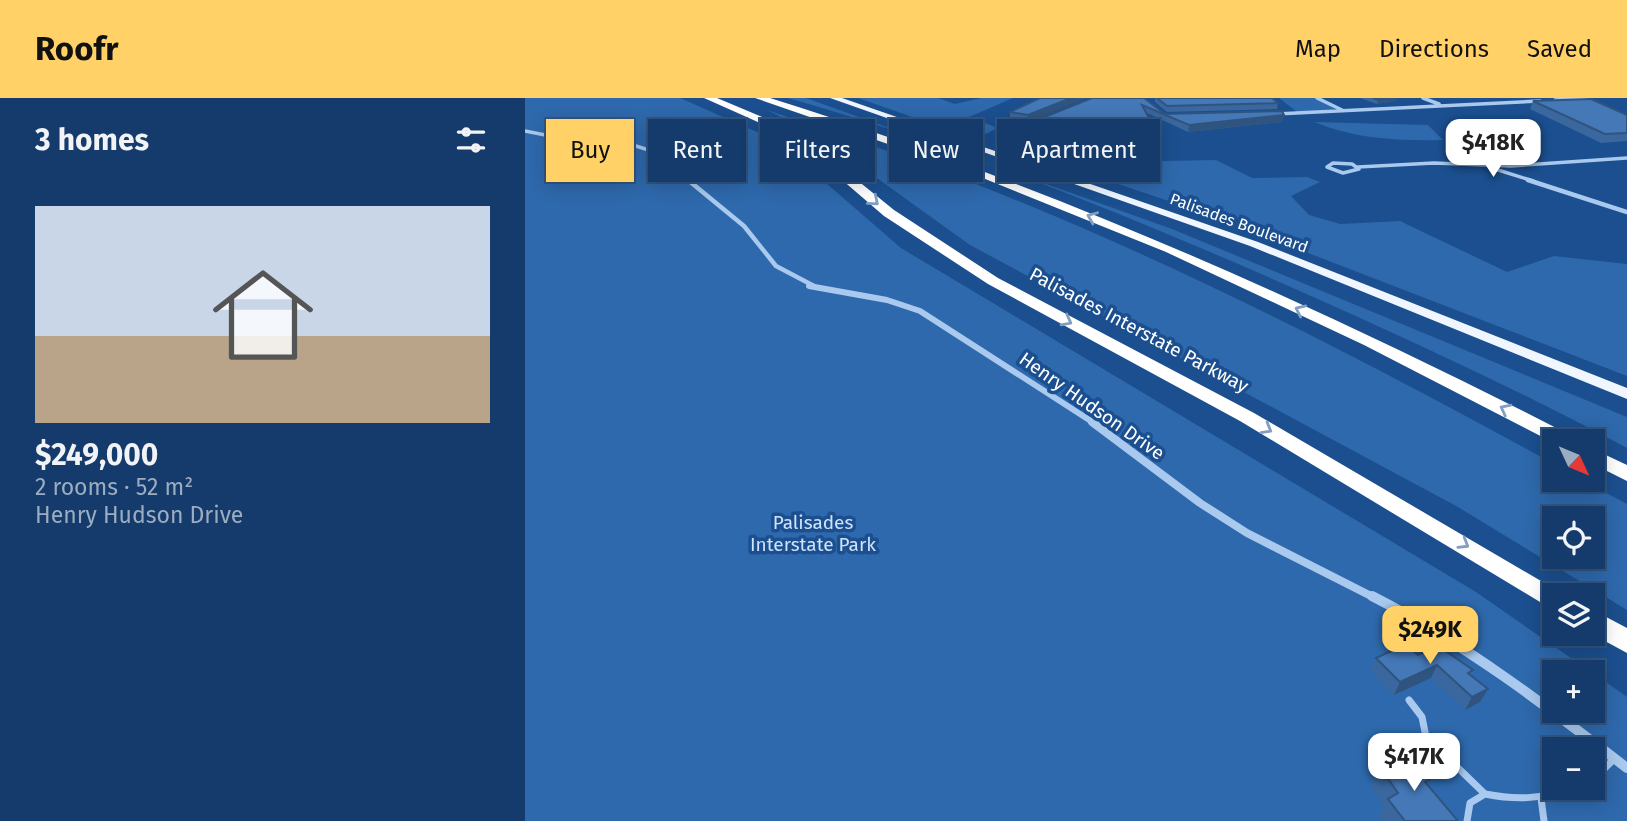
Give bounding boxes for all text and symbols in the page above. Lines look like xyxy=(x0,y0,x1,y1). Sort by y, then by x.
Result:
text: Roofr xyxy=(35,29,118,69)
text: Map xyxy=(1295,35,1341,63)
text: Directions xyxy=(1379,35,1489,63)
text: Saved xyxy=(1527,35,1592,63)
chip: Buy xyxy=(546,119,634,182)
chip: Rent xyxy=(648,119,746,182)
chip: Filters xyxy=(760,119,875,182)
chip: New xyxy=(889,119,983,182)
chip: Apartment xyxy=(997,119,1160,182)
pin: $418K xyxy=(1444,120,1542,179)
icon: filters xyxy=(452,121,490,159)
text: 3 homes xyxy=(35,122,149,158)
text: $418K xyxy=(1462,128,1524,156)
street label: Palisades Boulevard xyxy=(1167,189,1311,257)
one-way arrow xyxy=(866,193,879,205)
one-way arrow xyxy=(1087,211,1099,225)
icon: home xyxy=(200,252,326,378)
street label: Palisades Interstate Parkway xyxy=(1026,262,1253,398)
one-way arrow xyxy=(1295,304,1307,318)
one-way arrow xyxy=(1060,313,1072,327)
street label: Henry Hudson Drive xyxy=(1015,347,1169,465)
one-way arrow xyxy=(1500,404,1512,417)
one-way arrow xyxy=(1260,421,1273,434)
north arrow xyxy=(1542,429,1605,492)
map controls xyxy=(1542,429,1605,800)
text: $249,000 xyxy=(35,437,158,473)
text: 2 rooms · 52 m² xyxy=(35,473,193,501)
text: Henry Hudson Drive xyxy=(35,501,243,529)
button: locate xyxy=(1542,506,1605,569)
park label: Palisades Interstate Park xyxy=(750,511,876,556)
one-way arrow xyxy=(1456,536,1469,549)
button: layers xyxy=(1542,583,1605,646)
pin: $249K xyxy=(1381,606,1479,666)
text: $249K xyxy=(1398,615,1462,643)
button: + xyxy=(1542,660,1605,723)
pin: $417K xyxy=(1365,734,1463,793)
button: − xyxy=(1542,737,1605,800)
text: $417K xyxy=(1384,742,1444,770)

